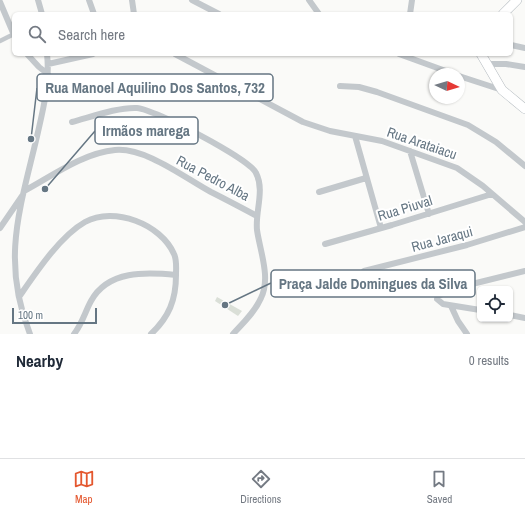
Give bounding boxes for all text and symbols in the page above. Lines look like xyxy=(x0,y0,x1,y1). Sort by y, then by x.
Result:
search box xyxy=(12,12,513,56)
icon: search xyxy=(26,23,48,45)
text: Search here xyxy=(58,24,125,45)
north arrow xyxy=(429,68,465,104)
callout: Rua Manoel Aquilino Dos Santos, 732 xyxy=(37,74,273,101)
text: Rua Manoel Aquilino Dos Santos, 732 xyxy=(45,77,265,98)
callout: Irmãos marega xyxy=(95,117,198,144)
text: Irmãos marega xyxy=(102,120,190,141)
street label: Rua Arataiacu xyxy=(385,123,459,163)
street label: Rua Pedro Alba xyxy=(173,151,253,205)
street label: Rua Piuval xyxy=(376,191,434,225)
street label: Rua Jaraqui xyxy=(409,222,475,256)
callout: Praça Jalde Domingues da Silva xyxy=(271,270,475,297)
text: Praça Jalde Domingues da Silva xyxy=(279,273,468,294)
map controls xyxy=(477,286,513,322)
button: locate xyxy=(477,286,513,322)
scale bar xyxy=(12,306,97,325)
text: 100 m xyxy=(18,308,43,322)
text: Nearby xyxy=(16,349,63,372)
text: 0 results xyxy=(469,352,509,369)
tab: Map xyxy=(73,468,95,506)
tab: Directions xyxy=(240,468,281,506)
tab: Saved xyxy=(427,468,452,506)

